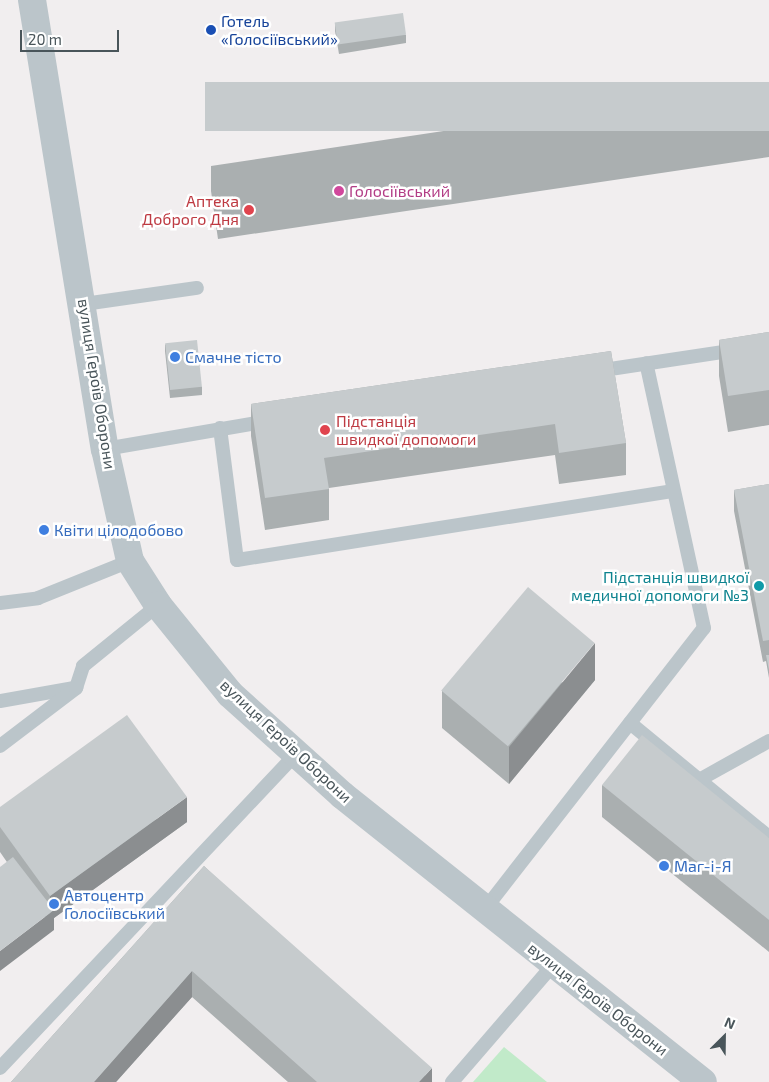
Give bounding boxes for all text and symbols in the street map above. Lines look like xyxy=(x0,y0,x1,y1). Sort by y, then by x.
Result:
place label: Готель «Голосіївський» xyxy=(221,11,338,49)
scale bar xyxy=(22,20,121,52)
marker: Готель «Голосіївський» xyxy=(205,24,217,36)
text: 20 m xyxy=(28,30,62,48)
place label: Голосіївський xyxy=(349,181,450,201)
marker: Голосіївський xyxy=(333,185,345,197)
place label: Аптека Доброго Дня xyxy=(142,191,239,229)
marker: Аптека Доброго Дня xyxy=(243,204,255,216)
street label: вулиця Героїв Оборони xyxy=(74,297,120,471)
place label: Смачне тісто xyxy=(185,347,282,367)
marker: Смачне тісто xyxy=(169,351,181,363)
place label: Підстанція швидкої допомоги xyxy=(336,411,476,449)
marker: Підстанція швидкої допомоги xyxy=(318,423,332,437)
place label: Квіти цілодобово xyxy=(54,520,183,540)
marker: Квіти цілодобово xyxy=(38,524,50,536)
place label: Підстанція швидкої медичної допомоги №3 xyxy=(571,567,749,605)
marker: Підстанція швидкої медичної допомоги №3 xyxy=(753,580,765,592)
street label: вулиця Героїв Оборони xyxy=(216,675,356,807)
place label: Маг-і-Я xyxy=(674,856,732,876)
marker: Маг-і-Я xyxy=(658,860,670,872)
place label: Автоцентр Голосіївський xyxy=(64,885,165,923)
marker: Автоцентр Голосіївський xyxy=(48,898,60,910)
street label: вулиця Героїв Оборони xyxy=(524,938,672,1060)
north arrow xyxy=(699,1012,749,1062)
text: N xyxy=(722,1013,738,1033)

